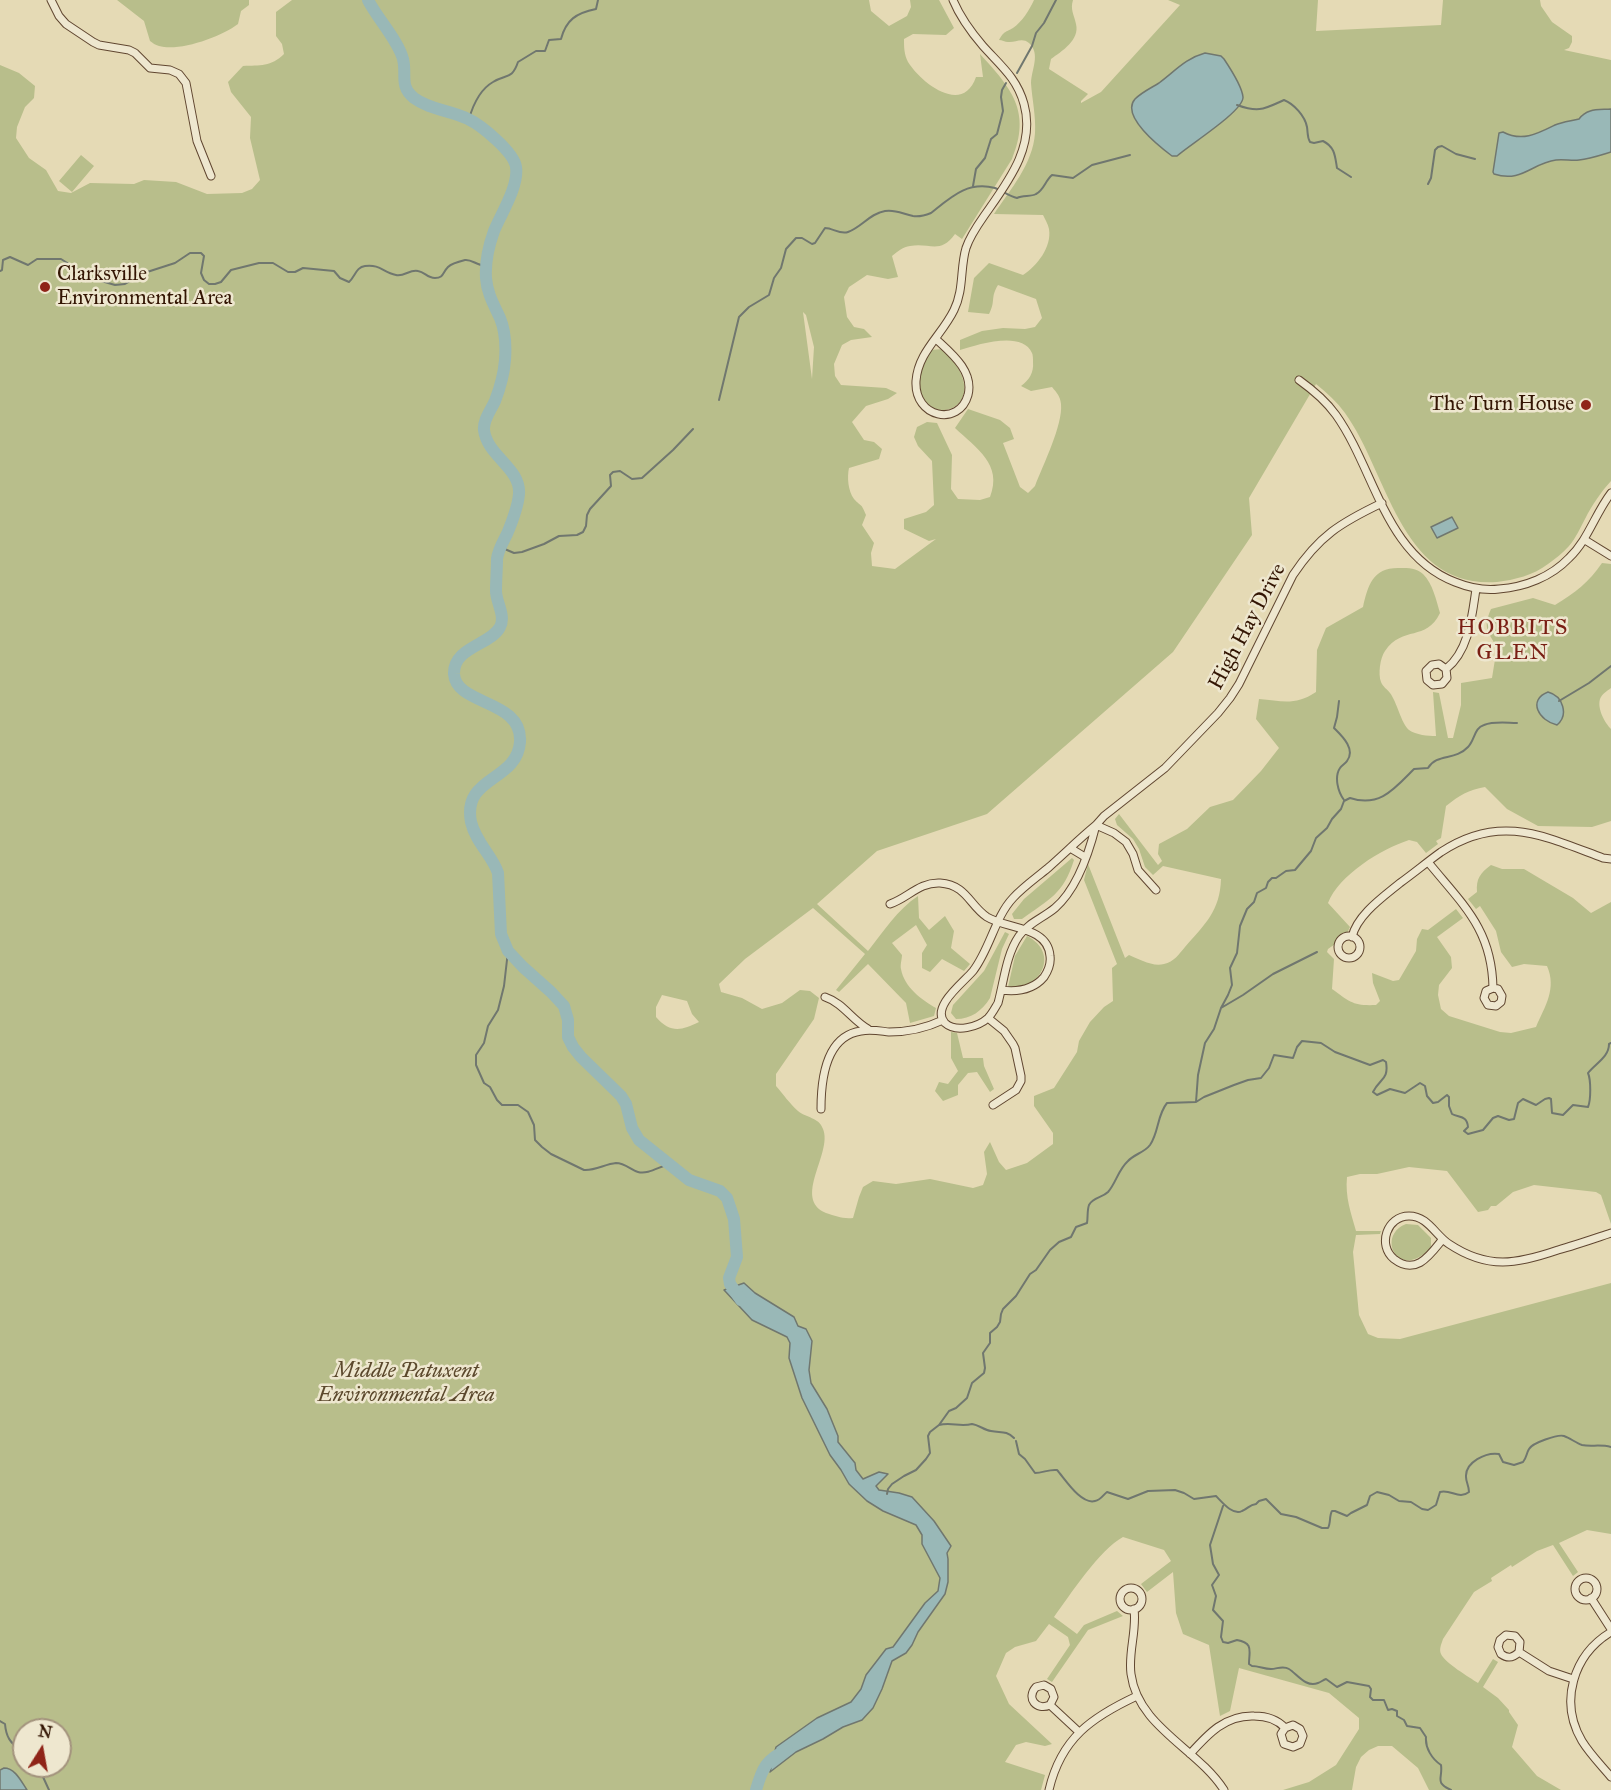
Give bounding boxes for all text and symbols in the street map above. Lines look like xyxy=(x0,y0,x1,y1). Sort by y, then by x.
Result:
place label: Clarksville Environmental Area xyxy=(57,262,232,312)
marker: Clarksville Environmental Area xyxy=(38,280,52,294)
place label: The Turn House xyxy=(1429,392,1574,418)
marker: The Turn House xyxy=(1579,398,1593,412)
street label: High Hay Drive xyxy=(1204,559,1292,695)
district label: HOBBITS GLEN xyxy=(1457,616,1569,668)
park label: Middle Patuxent Environmental Area xyxy=(317,1359,495,1409)
north arrow xyxy=(12,1718,72,1778)
text: N xyxy=(37,1721,54,1742)

